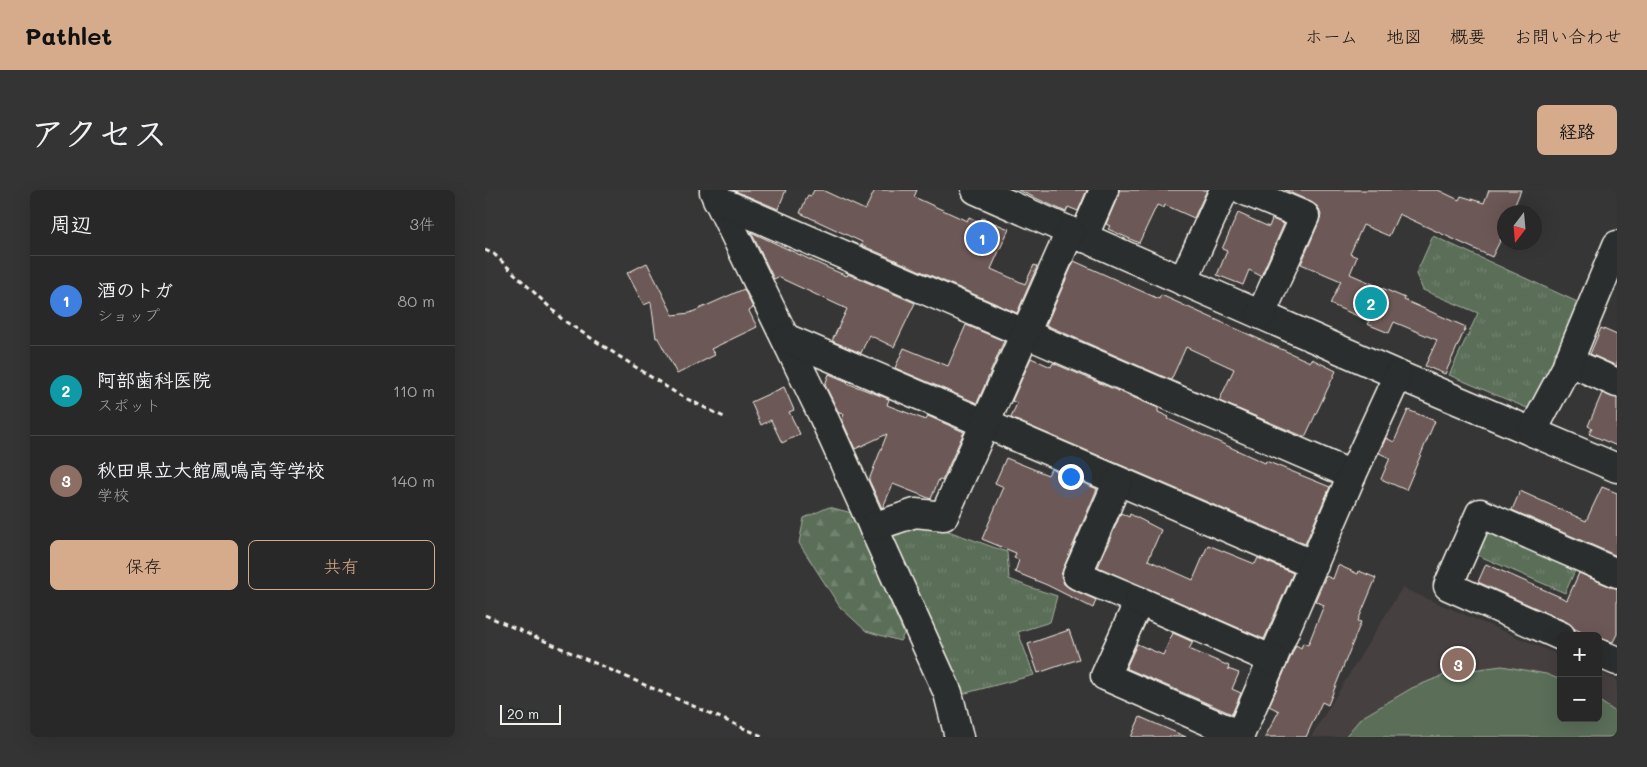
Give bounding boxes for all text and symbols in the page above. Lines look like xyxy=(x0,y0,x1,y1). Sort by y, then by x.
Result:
text: Pathlet xyxy=(25,20,112,51)
text: ホーム xyxy=(1305,24,1358,48)
text: 地図 xyxy=(1386,24,1422,48)
text: 概要 xyxy=(1450,24,1486,48)
text: お問い合わせ xyxy=(1514,24,1622,48)
button: 経路 xyxy=(1537,105,1617,155)
text: アクセス xyxy=(30,109,168,155)
north arrow xyxy=(1497,205,1542,250)
text: 周辺 xyxy=(50,210,92,237)
text: 3件 xyxy=(410,213,435,234)
pin: 1 xyxy=(966,219,998,257)
text: 酒のトガ xyxy=(97,277,173,302)
pin: 2 xyxy=(1355,284,1387,322)
text: 1 xyxy=(62,290,70,311)
text: 80 m xyxy=(398,290,435,311)
text: ショップ xyxy=(97,304,160,325)
text: 阿部歯科医院 xyxy=(97,367,211,392)
text: 2 xyxy=(62,380,70,401)
text: 110 m xyxy=(393,380,435,401)
text: スポット xyxy=(97,394,161,415)
text: 秋田県立大館鳳鳴高等学校 xyxy=(97,457,325,482)
your location xyxy=(1058,464,1084,490)
text: 3 xyxy=(61,470,71,491)
text: 140 m xyxy=(391,470,435,491)
text: 学校 xyxy=(97,484,129,505)
button: 保存 xyxy=(50,540,238,590)
button: 共有 xyxy=(248,540,435,590)
map controls xyxy=(1557,632,1602,722)
button: + xyxy=(1557,632,1602,677)
pin: 3 xyxy=(1442,645,1474,683)
button: − xyxy=(1557,677,1602,722)
scale bar xyxy=(500,702,561,725)
text: 20 m xyxy=(507,704,539,723)

